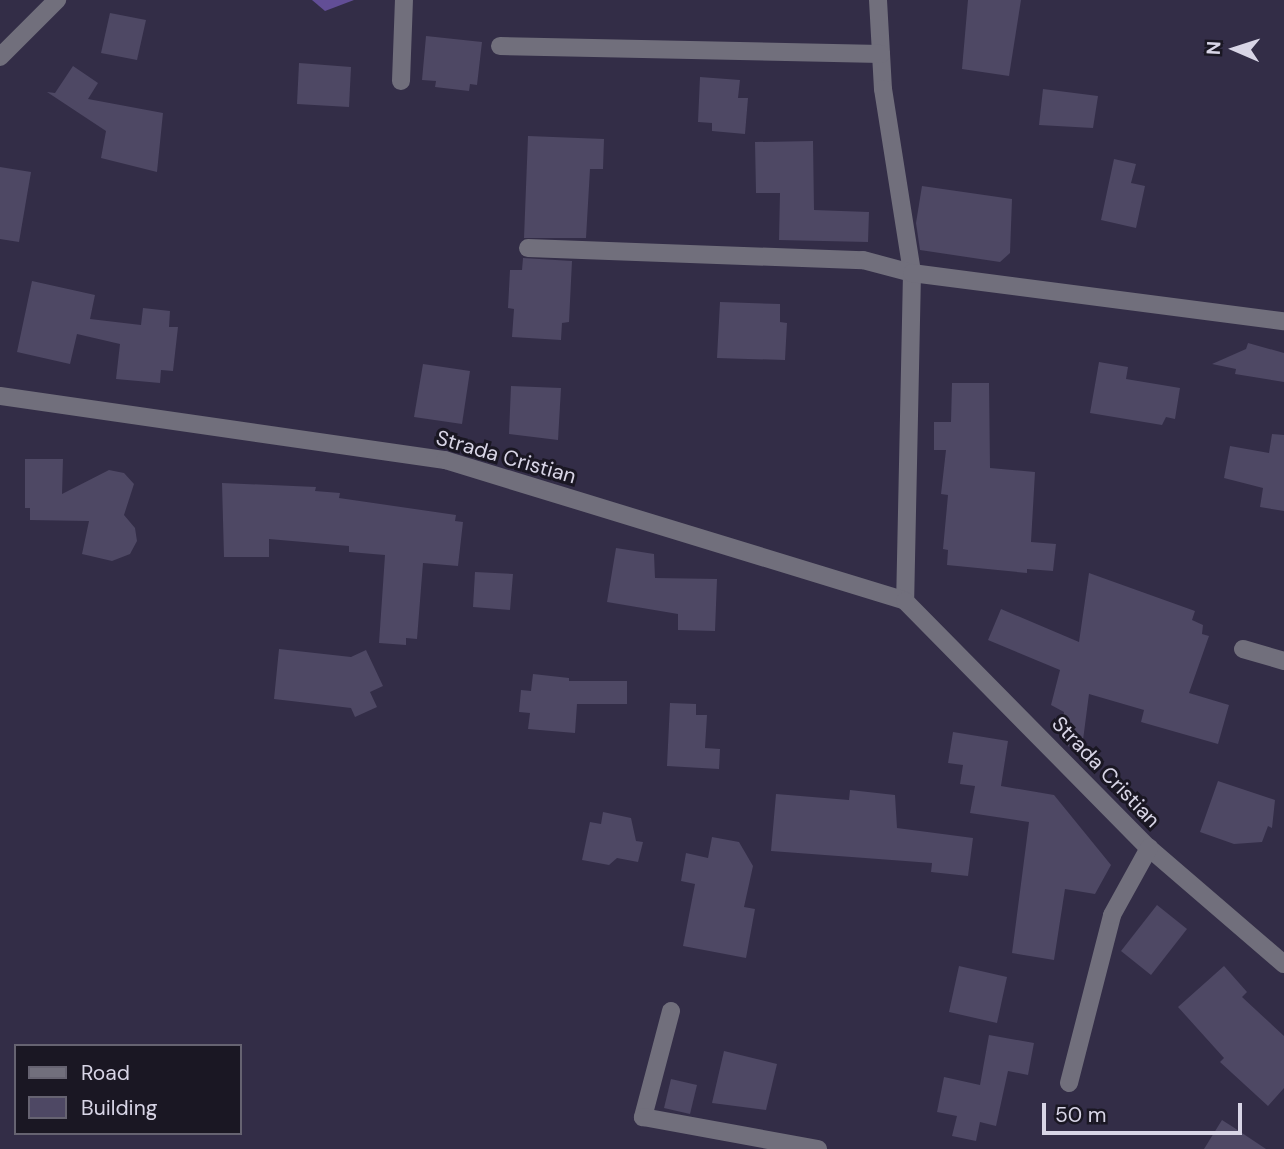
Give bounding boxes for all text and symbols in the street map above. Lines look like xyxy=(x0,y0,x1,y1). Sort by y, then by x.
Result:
north arrow xyxy=(1200,14,1270,84)
text: N xyxy=(1201,40,1226,55)
street label: Strada Cristian xyxy=(433,425,579,489)
street label: Strada Cristian xyxy=(1047,711,1165,833)
legend xyxy=(14,1044,242,1135)
text: Road xyxy=(81,1059,130,1087)
scale bar xyxy=(1046,1090,1246,1134)
text: Building xyxy=(81,1094,157,1122)
text: 50 m xyxy=(1055,1101,1106,1129)

